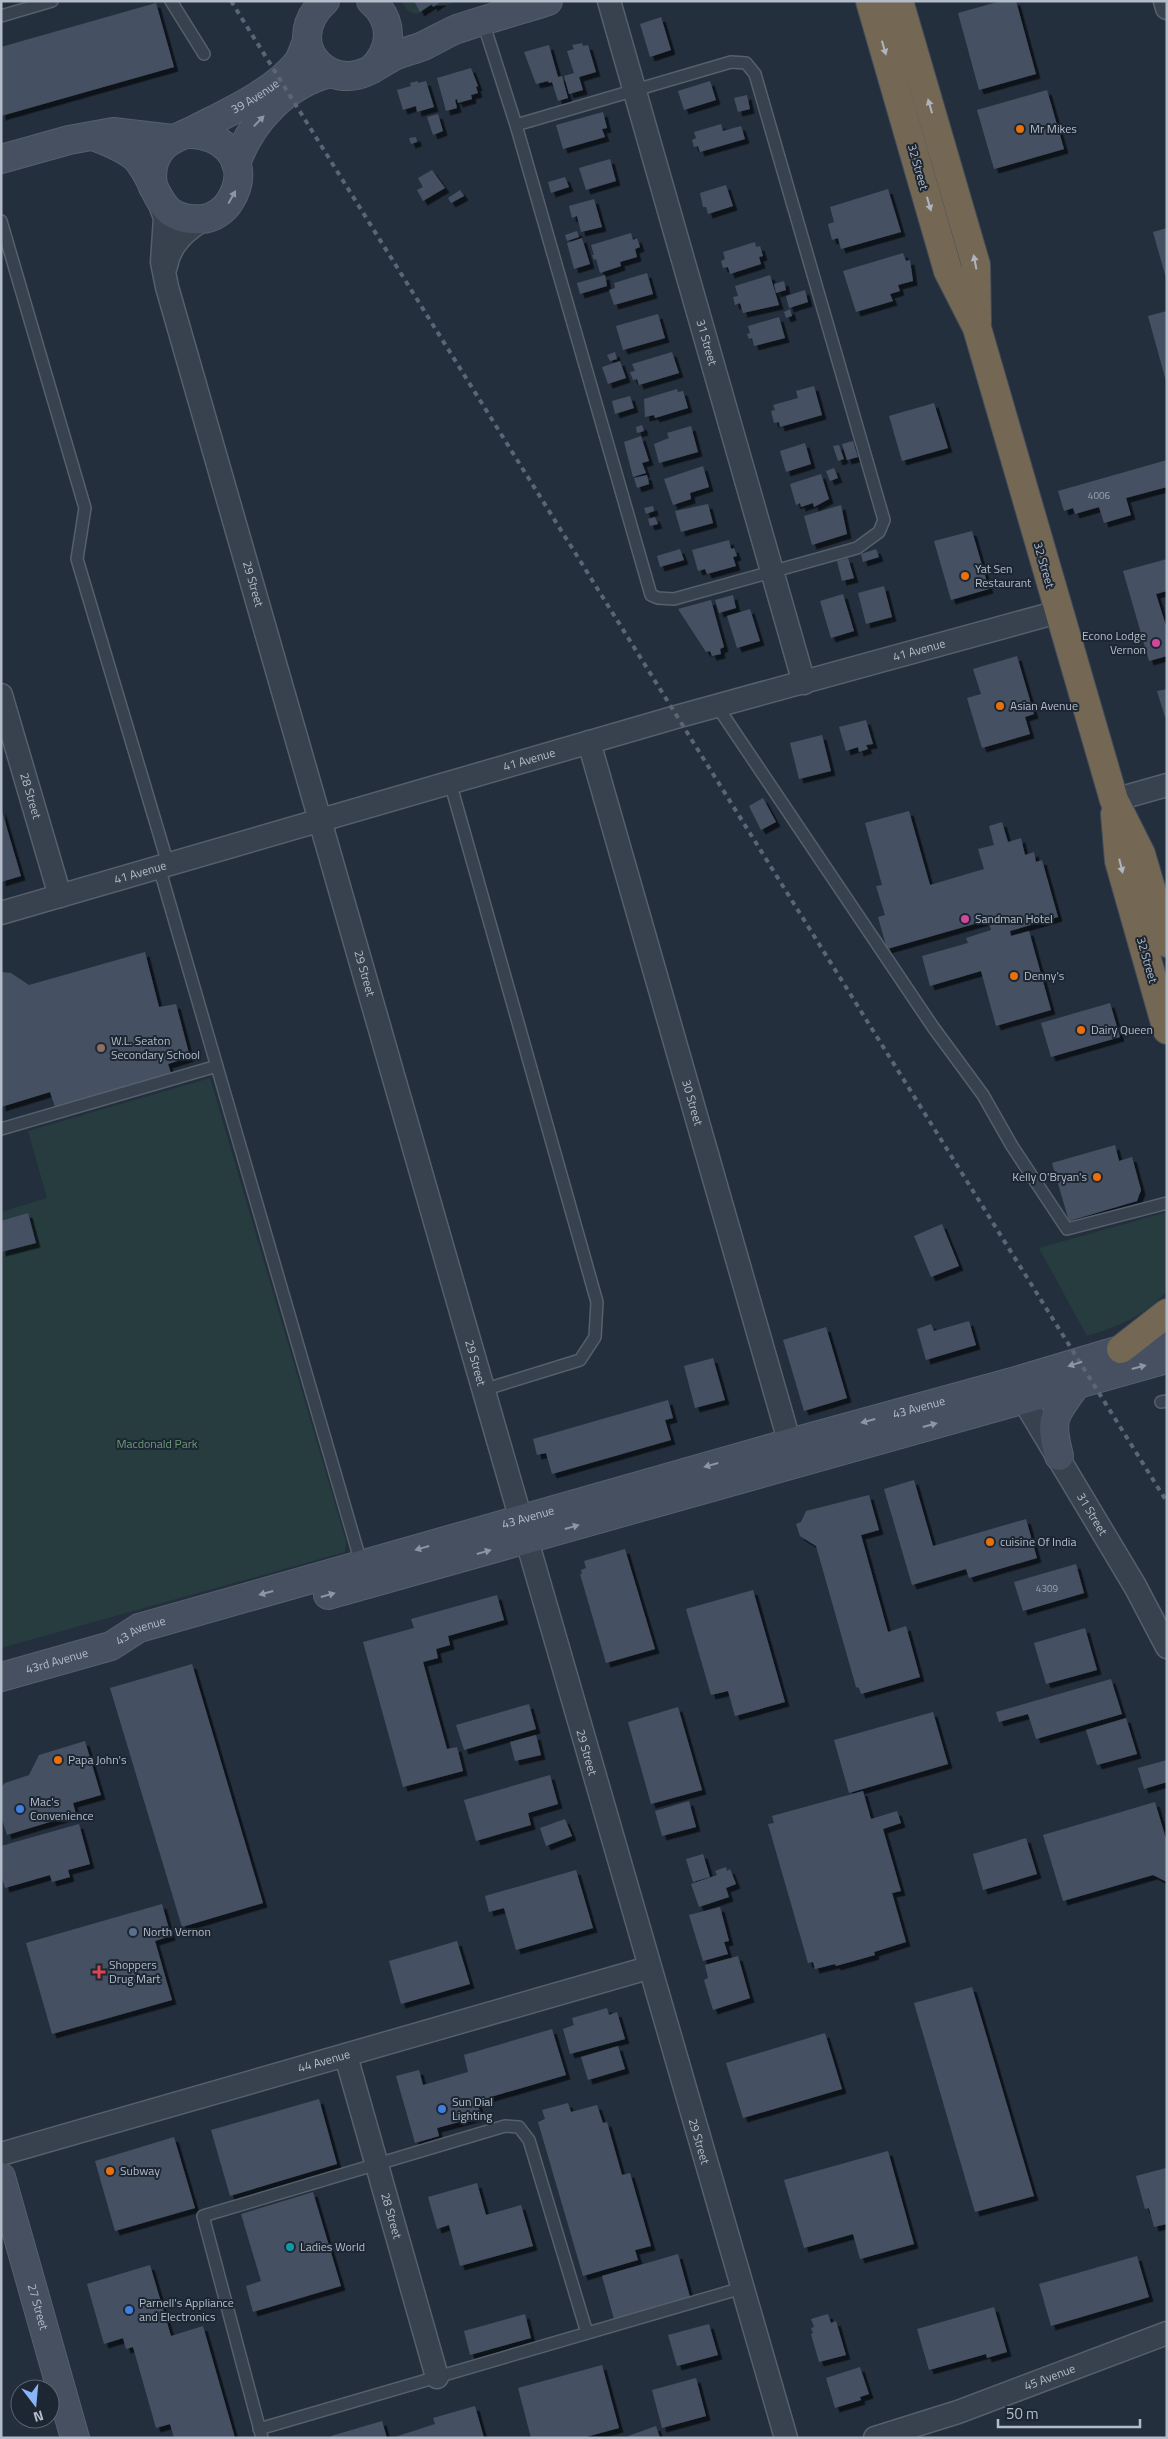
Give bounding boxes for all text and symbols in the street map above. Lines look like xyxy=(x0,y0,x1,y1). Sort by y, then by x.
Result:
one-way arrow xyxy=(880,40,888,56)
street label: 39 Avenue xyxy=(227,74,283,118)
one-way arrow xyxy=(925,99,933,114)
one-way arrow xyxy=(253,116,265,128)
place label: Mr Mikes xyxy=(1030,119,1077,138)
marker: Mr Mikes xyxy=(1014,123,1026,135)
street label: 32 Street xyxy=(903,142,934,193)
one-way arrow xyxy=(228,189,236,204)
one-way arrow xyxy=(925,197,933,212)
one-way arrow xyxy=(970,254,978,270)
street label: 31 Street xyxy=(691,317,723,368)
house number: 4006 xyxy=(1088,488,1111,503)
street label: 32 Street xyxy=(1029,540,1060,591)
street label: 29 Street xyxy=(238,559,269,610)
place label: Yat Sen Restaurant xyxy=(975,559,1032,592)
marker: Yat Sen Restaurant xyxy=(959,570,971,582)
place label: Econo Lodge Vernon xyxy=(1082,626,1146,659)
street label: 41 Avenue xyxy=(891,633,947,666)
marker: Econo Lodge Vernon xyxy=(1150,637,1162,649)
place label: Asian Avenue xyxy=(1010,696,1078,715)
marker: Asian Avenue xyxy=(994,700,1006,712)
street label: 41 Avenue xyxy=(501,743,557,776)
street label: 28 Street xyxy=(15,770,47,822)
street label: 41 Avenue xyxy=(112,855,169,889)
one-way arrow xyxy=(1117,859,1125,874)
place label: Sandman Hotel xyxy=(975,909,1053,928)
marker: Sandman Hotel xyxy=(959,913,971,925)
street label: 32 Street xyxy=(1132,935,1163,986)
street label: 29 Street xyxy=(349,948,381,999)
place label: Denny's xyxy=(1024,966,1065,985)
marker: Denny's xyxy=(1008,970,1020,982)
place label: Dairy Queen xyxy=(1091,1020,1153,1039)
marker: Dairy Queen xyxy=(1075,1024,1087,1036)
place label: W.L. Seaton Secondary School xyxy=(111,1031,200,1064)
marker: W.L. Seaton Secondary School xyxy=(95,1042,107,1054)
street label: 30 Street xyxy=(677,1077,709,1128)
place label: Kelly O'Bryan's xyxy=(1012,1167,1087,1186)
marker: Kelly O'Bryan's xyxy=(1091,1171,1103,1183)
street label: 29 Street xyxy=(460,1337,492,1389)
one-way arrow xyxy=(1067,1361,1082,1369)
one-way arrow xyxy=(1131,1362,1146,1370)
street label: 43 Avenue xyxy=(890,1391,947,1423)
one-way arrow xyxy=(860,1418,875,1426)
one-way arrow xyxy=(923,1420,938,1428)
park label: Macdonald Park xyxy=(116,1434,198,1453)
one-way arrow xyxy=(704,1462,719,1470)
street label: 31 Street xyxy=(1072,1489,1113,1540)
street label: 43 Avenue xyxy=(499,1500,556,1533)
one-way arrow xyxy=(565,1522,580,1530)
place label: cuisine Of India xyxy=(1000,1532,1077,1551)
marker: cuisine Of India xyxy=(984,1536,996,1548)
one-way arrow xyxy=(415,1545,430,1553)
one-way arrow xyxy=(477,1548,492,1556)
house number: 4309 xyxy=(1036,1581,1059,1596)
one-way arrow xyxy=(259,1589,274,1597)
one-way arrow xyxy=(320,1591,335,1599)
street label: 43 Avenue xyxy=(111,1611,168,1650)
street label: 43rd Avenue xyxy=(23,1643,90,1679)
street label: 29 Street xyxy=(571,1727,603,1778)
place label: Papa John's xyxy=(68,1750,127,1769)
marker: Papa John's xyxy=(52,1754,64,1766)
place label: Mac's Convenience xyxy=(30,1792,94,1825)
marker: Mac's Convenience xyxy=(14,1803,26,1815)
place label: North Vernon xyxy=(143,1922,211,1941)
marker: North Vernon xyxy=(127,1926,139,1938)
place label: Shoppers Drug Mart xyxy=(109,1955,161,1988)
marker: Shoppers Drug Mart xyxy=(93,1966,105,1978)
street label: 44 Avenue xyxy=(295,2044,352,2077)
place label: Sun Dial Lighting xyxy=(452,2092,493,2125)
marker: Sun Dial Lighting xyxy=(436,2103,448,2115)
street label: 29 Street xyxy=(684,2116,715,2167)
place label: Subway xyxy=(120,2161,160,2180)
marker: Subway xyxy=(104,2165,116,2177)
street label: 28 Street xyxy=(376,2190,408,2242)
place label: Ladies World xyxy=(300,2237,365,2256)
marker: Ladies World xyxy=(284,2241,296,2253)
street label: 27 Street xyxy=(23,2281,54,2333)
place label: Parnell's Appliance and Electronics xyxy=(139,2293,234,2326)
marker: Parnell's Appliance and Electronics xyxy=(123,2304,135,2316)
street label: 45 Avenue xyxy=(1021,2358,1078,2395)
north arrow xyxy=(10,2379,60,2429)
scale bar xyxy=(998,2396,1140,2428)
text: 50 m xyxy=(1006,2402,1039,2425)
text: N xyxy=(31,2406,46,2428)

